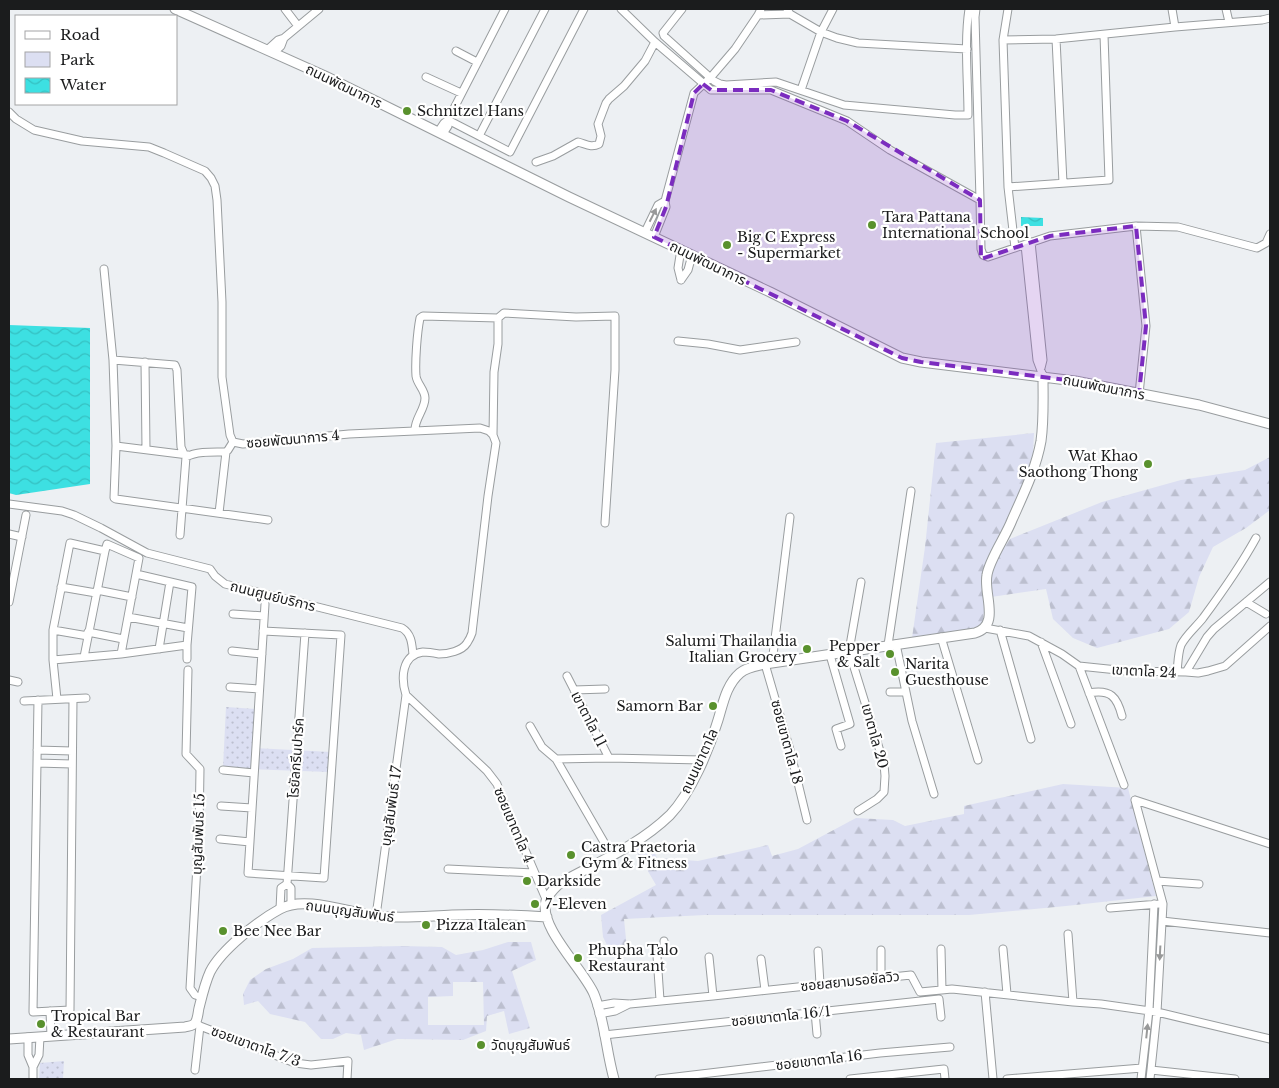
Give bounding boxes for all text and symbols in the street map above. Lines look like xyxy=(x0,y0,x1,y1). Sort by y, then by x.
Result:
legend xyxy=(15,15,178,105)
text: Road xyxy=(60,25,100,44)
text: Park xyxy=(60,50,96,69)
street label: ถนนพัฒนาการ xyxy=(303,60,385,112)
text: Water xyxy=(59,75,107,94)
place label: Schnitzel Hans xyxy=(417,102,524,120)
marker: Schnitzel Hans xyxy=(401,105,413,117)
one-way arrow xyxy=(649,208,657,222)
place label: Tara Pattana International School xyxy=(882,208,1030,242)
marker: Tara Pattana International School xyxy=(866,219,878,231)
place label: Big C Express - Supermarket xyxy=(737,228,842,262)
street label: ถนนพัฒนาการ xyxy=(667,237,749,289)
marker: Big C Express - Supermarket xyxy=(721,239,733,251)
street label: ถนนพัฒนาการ xyxy=(1061,370,1147,404)
street label: ซอยพัฒนาการ 4 xyxy=(245,426,341,452)
place label: Wat Khao Saothong Thong xyxy=(1018,447,1139,481)
marker: Wat Khao Saothong Thong xyxy=(1142,458,1154,470)
street label: ถนนศูนย์บริการ xyxy=(228,577,318,615)
place label: Salumi Thailandia Italian Grocery xyxy=(666,632,797,666)
place label: Pepper & Salt xyxy=(829,637,881,671)
marker: Salumi Thailandia Italian Grocery xyxy=(801,643,813,655)
marker: Pepper & Salt xyxy=(884,648,896,660)
place label: Narita Guesthouse xyxy=(905,655,989,689)
street label: เขาตาโล 24 xyxy=(1111,660,1177,682)
marker: Narita Guesthouse xyxy=(889,666,901,678)
street label: เขาตาโล 11 xyxy=(567,688,611,750)
place label: Samorn Bar xyxy=(617,697,703,715)
street label: ซอยเขาตาโล 18 xyxy=(767,698,807,786)
marker: Samorn Bar xyxy=(707,700,719,712)
street label: เขาตาโล 20 xyxy=(858,701,892,771)
street label: โรยัลกรีนปาร์ค xyxy=(284,717,308,799)
street label: ถนนเขาตาโล xyxy=(676,726,722,796)
street label: บุญสัมพันธ์ 17 xyxy=(376,764,406,847)
street label: ซอยเขาตาโล 4 xyxy=(490,784,538,866)
street label: บุญสัมพันธ์ 15 xyxy=(188,793,208,875)
place label: Castra Praetoria Gym & Fitness xyxy=(581,838,696,872)
marker: Castra Praetoria Gym & Fitness xyxy=(565,849,577,861)
place label: Darkside xyxy=(537,872,601,890)
marker: Darkside xyxy=(521,875,533,887)
place label: 7-Eleven xyxy=(545,895,607,913)
street label: ถนนบุญสัมพันธ์ xyxy=(305,896,396,926)
marker: 7-Eleven xyxy=(529,898,541,910)
place label: Pizza Italean xyxy=(436,916,527,934)
marker: Pizza Italean xyxy=(420,919,432,931)
place label: Bee Nee Bar xyxy=(233,922,322,940)
marker: Bee Nee Bar xyxy=(217,925,229,937)
place label: Phupha Talo Restaurant xyxy=(588,941,678,975)
one-way arrow xyxy=(1156,945,1164,961)
marker: Phupha Talo Restaurant xyxy=(572,952,584,964)
street label: ซอยสยามรอยัลวิว xyxy=(799,967,901,995)
street label: ซอยเขาตาโล 16/1 xyxy=(730,1002,832,1030)
place label: Tropical Bar & Restaurant xyxy=(51,1007,145,1041)
marker: Tropical Bar & Restaurant xyxy=(35,1018,47,1030)
street label: ซอยเขาตาโล 7/3 xyxy=(209,1021,303,1071)
one-way arrow xyxy=(1143,1023,1151,1039)
place label: วัดบุญสัมพันธ์ xyxy=(491,1036,570,1054)
marker: วัดบุญสัมพันธ์ xyxy=(475,1039,487,1051)
street label: ซอยเขาตาโล 16 xyxy=(774,1046,864,1074)

